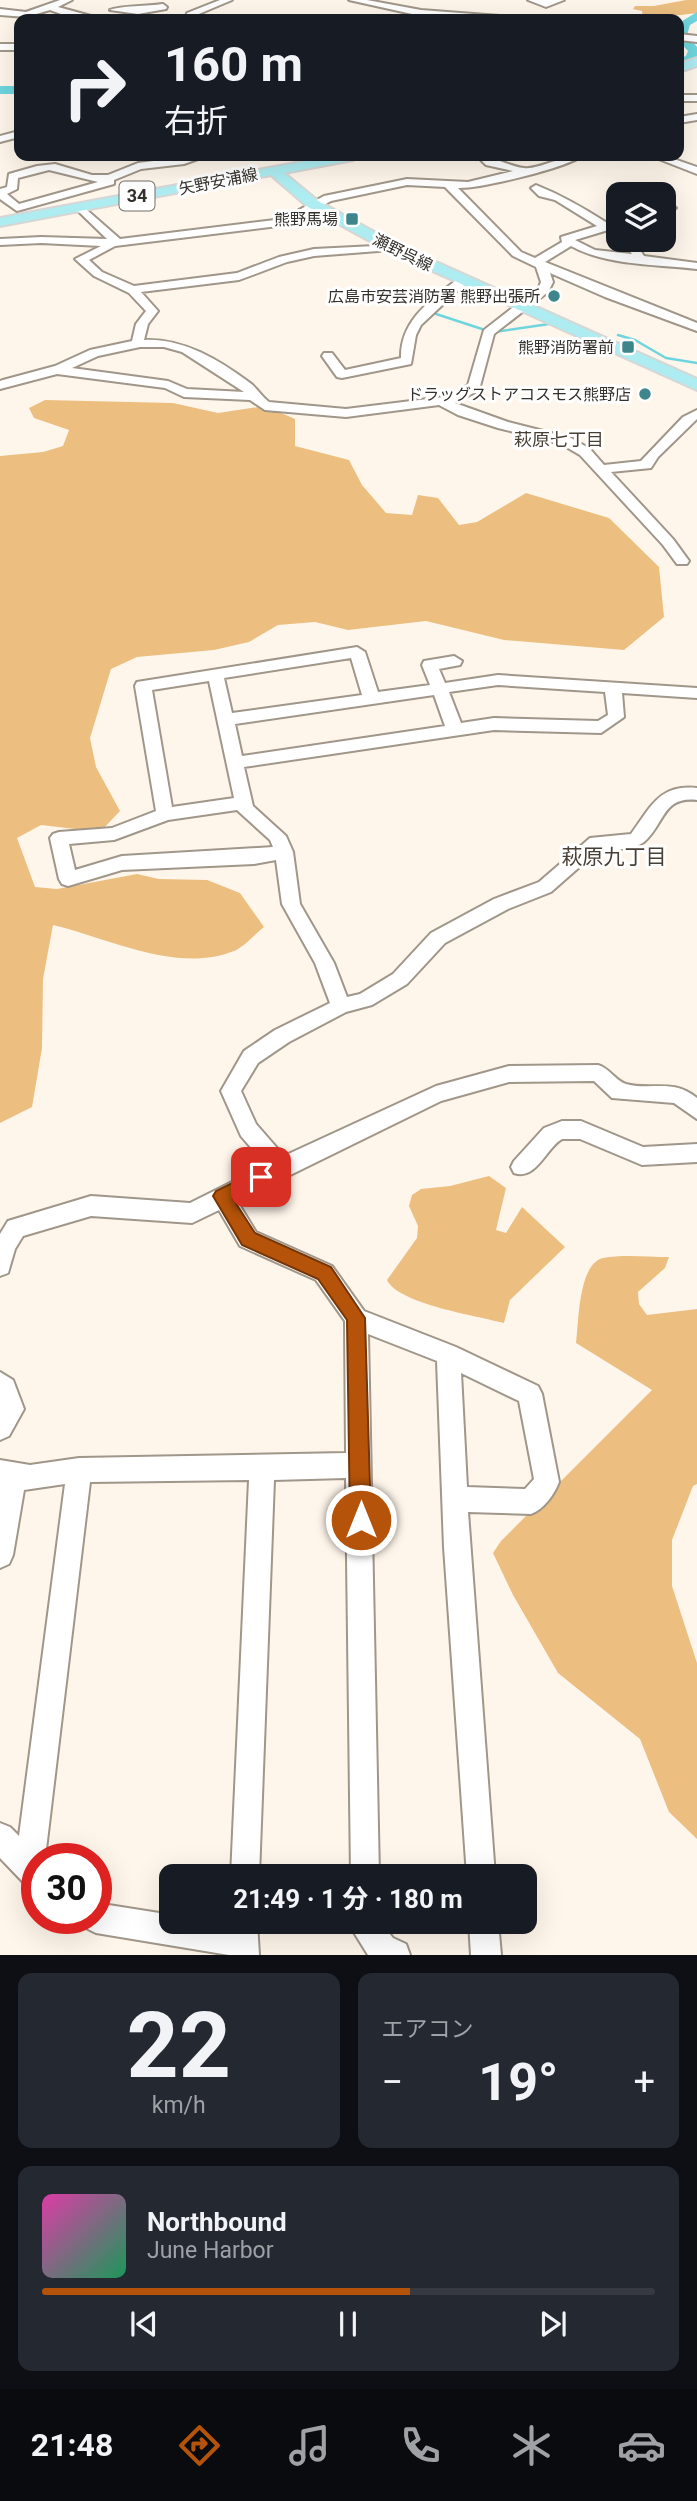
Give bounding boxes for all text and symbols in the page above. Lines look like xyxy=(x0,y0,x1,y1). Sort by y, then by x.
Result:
text: 160 m xyxy=(164,36,303,93)
icon: right xyxy=(49,42,140,133)
text: 右折 xyxy=(164,102,228,140)
street label: 矢野安浦線 xyxy=(177,165,259,198)
road number: 34 xyxy=(120,182,154,210)
map controls xyxy=(606,182,676,252)
button: layers xyxy=(606,182,676,252)
place label: 熊野馬場 xyxy=(274,210,338,229)
marker: 熊野馬場 xyxy=(344,211,360,227)
street label: 瀬野呉線 xyxy=(370,230,436,275)
place label: 広島市安芸消防署 熊野出張所 xyxy=(328,287,540,306)
marker: 広島市安芸消防署 熊野出張所 xyxy=(546,288,562,304)
place label: 熊野消防署前 xyxy=(518,338,614,357)
marker: 熊野消防署前 xyxy=(620,339,636,355)
place label: ドラッグストアコスモス熊野店 xyxy=(407,385,631,404)
marker: ドラッグストアコスモス熊野店 xyxy=(637,386,653,402)
district label: 萩原七丁目 xyxy=(514,429,604,450)
district label: 萩原九丁目 xyxy=(562,845,667,869)
pin xyxy=(231,1147,291,1207)
icon: arrive xyxy=(242,1158,280,1196)
position arrow xyxy=(324,1483,398,1557)
speed limit sign: 30 xyxy=(21,1843,112,1934)
text: 21:49 · 1 分 · 180 m xyxy=(233,1884,463,1914)
text: 22 xyxy=(127,1993,231,2099)
text: エアコン xyxy=(382,2016,474,2043)
text: 19° xyxy=(478,2052,558,2113)
text: − xyxy=(382,2060,403,2104)
text: + xyxy=(633,2060,655,2104)
text: km/h xyxy=(152,2092,206,2119)
text: Northbound xyxy=(147,2207,287,2237)
text: June Harbor xyxy=(147,2237,274,2264)
icon: previous xyxy=(125,2305,163,2343)
icon: pause xyxy=(329,2305,367,2343)
icon: next xyxy=(534,2305,572,2343)
icon: directions xyxy=(175,2421,224,2470)
icon: music xyxy=(285,2421,334,2470)
icon: phone xyxy=(396,2421,445,2470)
icon: climate xyxy=(507,2421,556,2470)
icon: car xyxy=(617,2421,666,2470)
text: 21:48 xyxy=(31,2426,113,2464)

